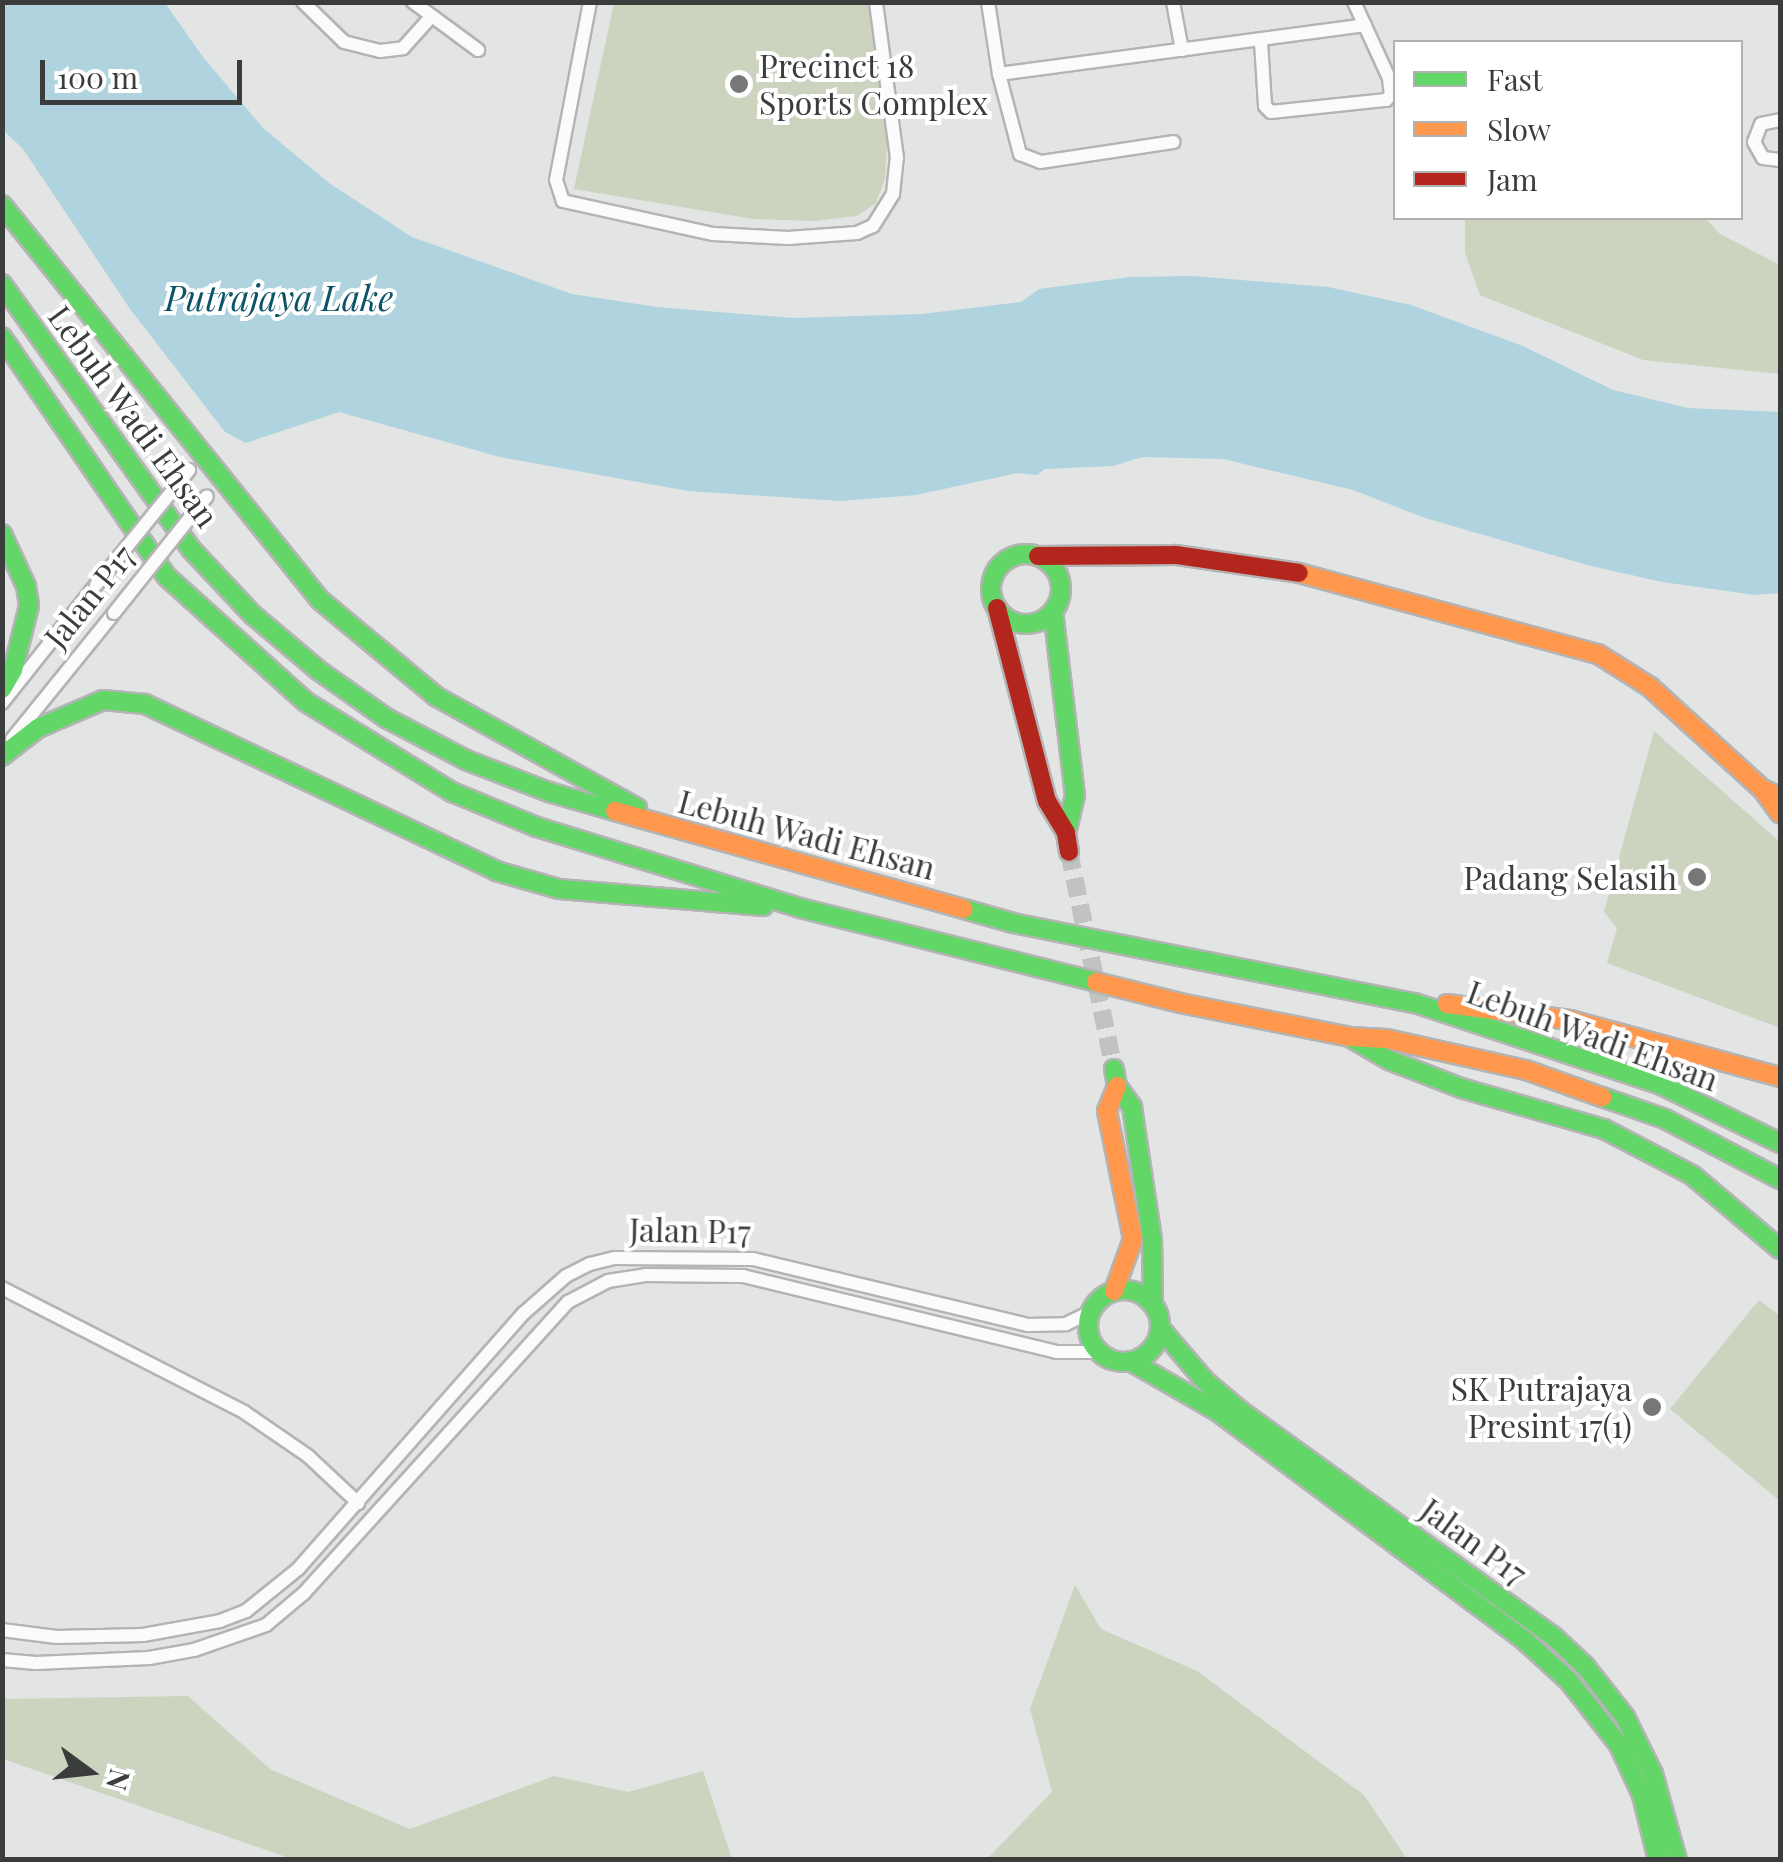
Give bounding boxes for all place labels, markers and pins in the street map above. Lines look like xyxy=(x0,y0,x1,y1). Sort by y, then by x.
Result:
place label: Precinct 18 Sports Complex xyxy=(759,47,988,122)
marker: Precinct 18 Sports Complex xyxy=(728,73,750,95)
place label: Padang Selasih xyxy=(1463,858,1677,896)
marker: Padang Selasih xyxy=(1686,866,1708,888)
place label: SK Putrajaya Presint 17(1) xyxy=(1451,1370,1632,1445)
marker: SK Putrajaya Presint 17(1) xyxy=(1641,1396,1663,1418)

